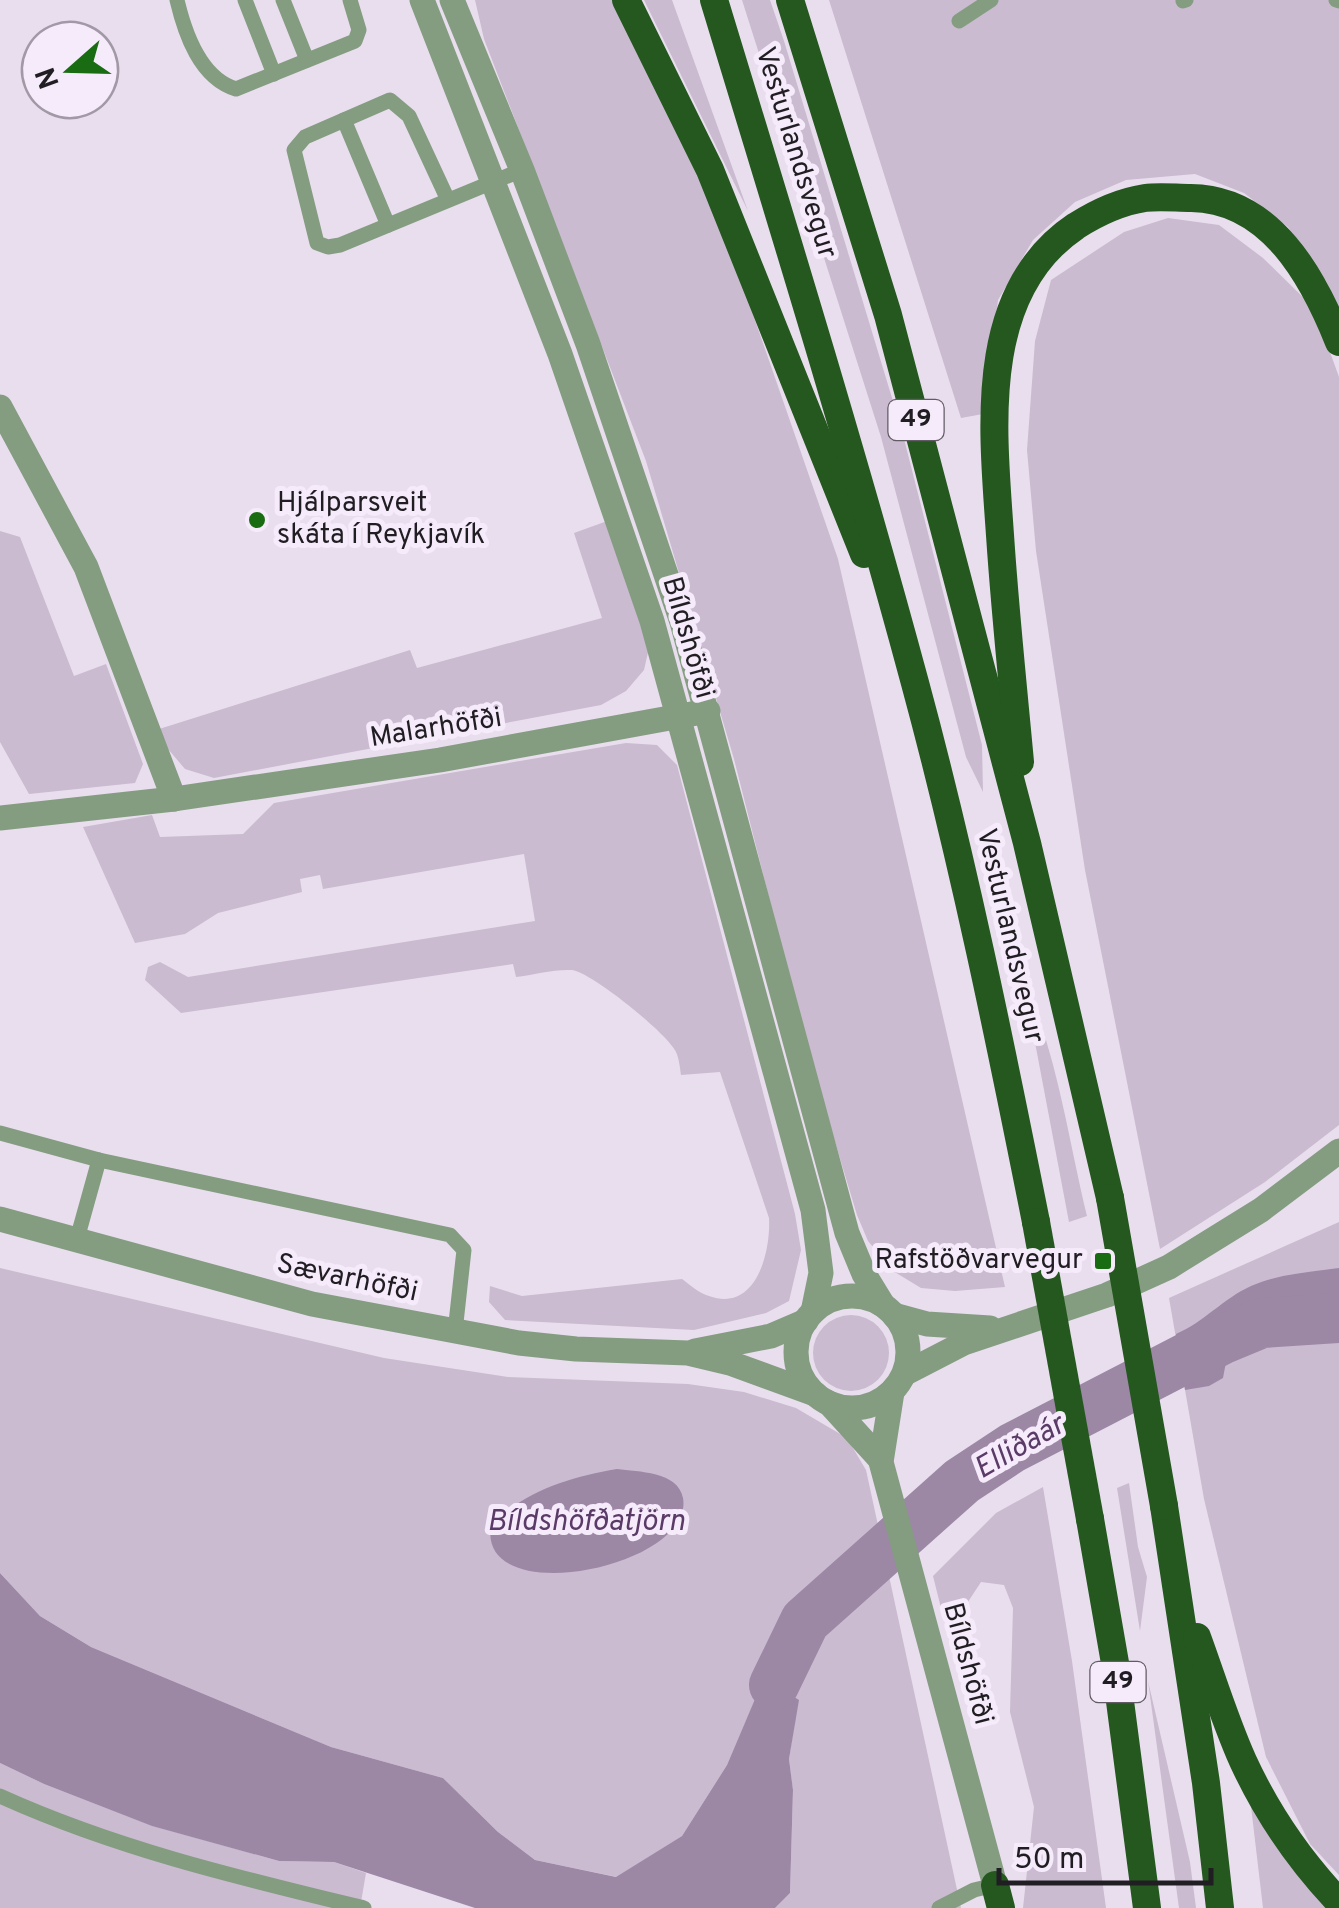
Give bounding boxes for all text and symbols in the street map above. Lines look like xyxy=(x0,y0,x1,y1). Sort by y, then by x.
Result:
north arrow xyxy=(20,20,120,120)
street label: Vesturlandsvegur xyxy=(746,43,844,263)
text: N xyxy=(29,62,70,93)
road number: 49 xyxy=(888,400,944,440)
place label: Hjálparsveit skáta í Reykjavík xyxy=(277,486,485,554)
marker: Hjálparsveit skáta í Reykjavík xyxy=(246,509,268,531)
street label: Bíldshöfði xyxy=(652,573,722,703)
street label: Malarhöfði xyxy=(368,701,504,757)
street label: Vesturlandsvegur xyxy=(967,825,1051,1047)
place label: Rafstöðvarvegur xyxy=(874,1243,1083,1279)
street label: Sævarhöfði xyxy=(273,1247,421,1311)
marker: Rafstöðvarvegur xyxy=(1092,1250,1114,1272)
water label: Elliðaár xyxy=(968,1406,1074,1489)
water label: Bíldshöfðatjörn xyxy=(487,1504,685,1541)
street label: Bíldshöfði xyxy=(933,1599,1001,1729)
road number: 49 xyxy=(1090,1662,1146,1702)
scale bar xyxy=(999,1823,1212,1885)
text: 50 m xyxy=(1014,1842,1084,1879)

